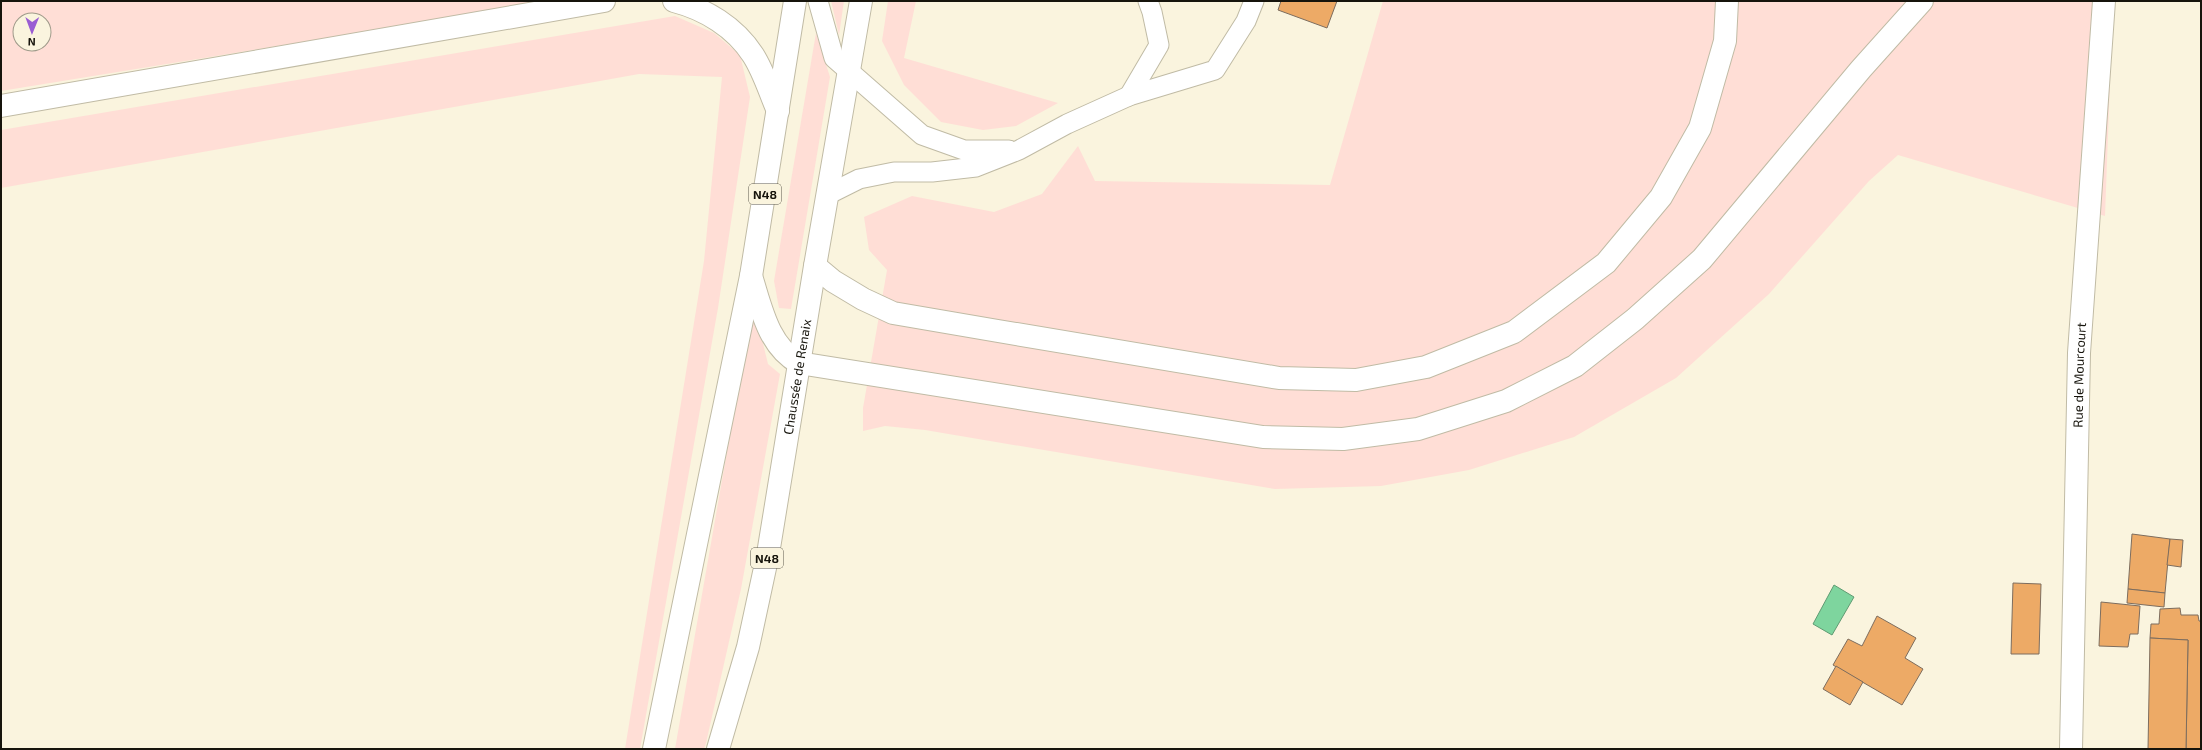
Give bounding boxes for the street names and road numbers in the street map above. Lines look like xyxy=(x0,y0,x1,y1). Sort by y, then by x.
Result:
road number: N48 xyxy=(749,184,781,204)
street label: Chaussée de Renaix xyxy=(780,318,814,436)
street label: Rue de Mourcourt xyxy=(2069,322,2089,428)
road number: N48 xyxy=(751,548,783,568)

